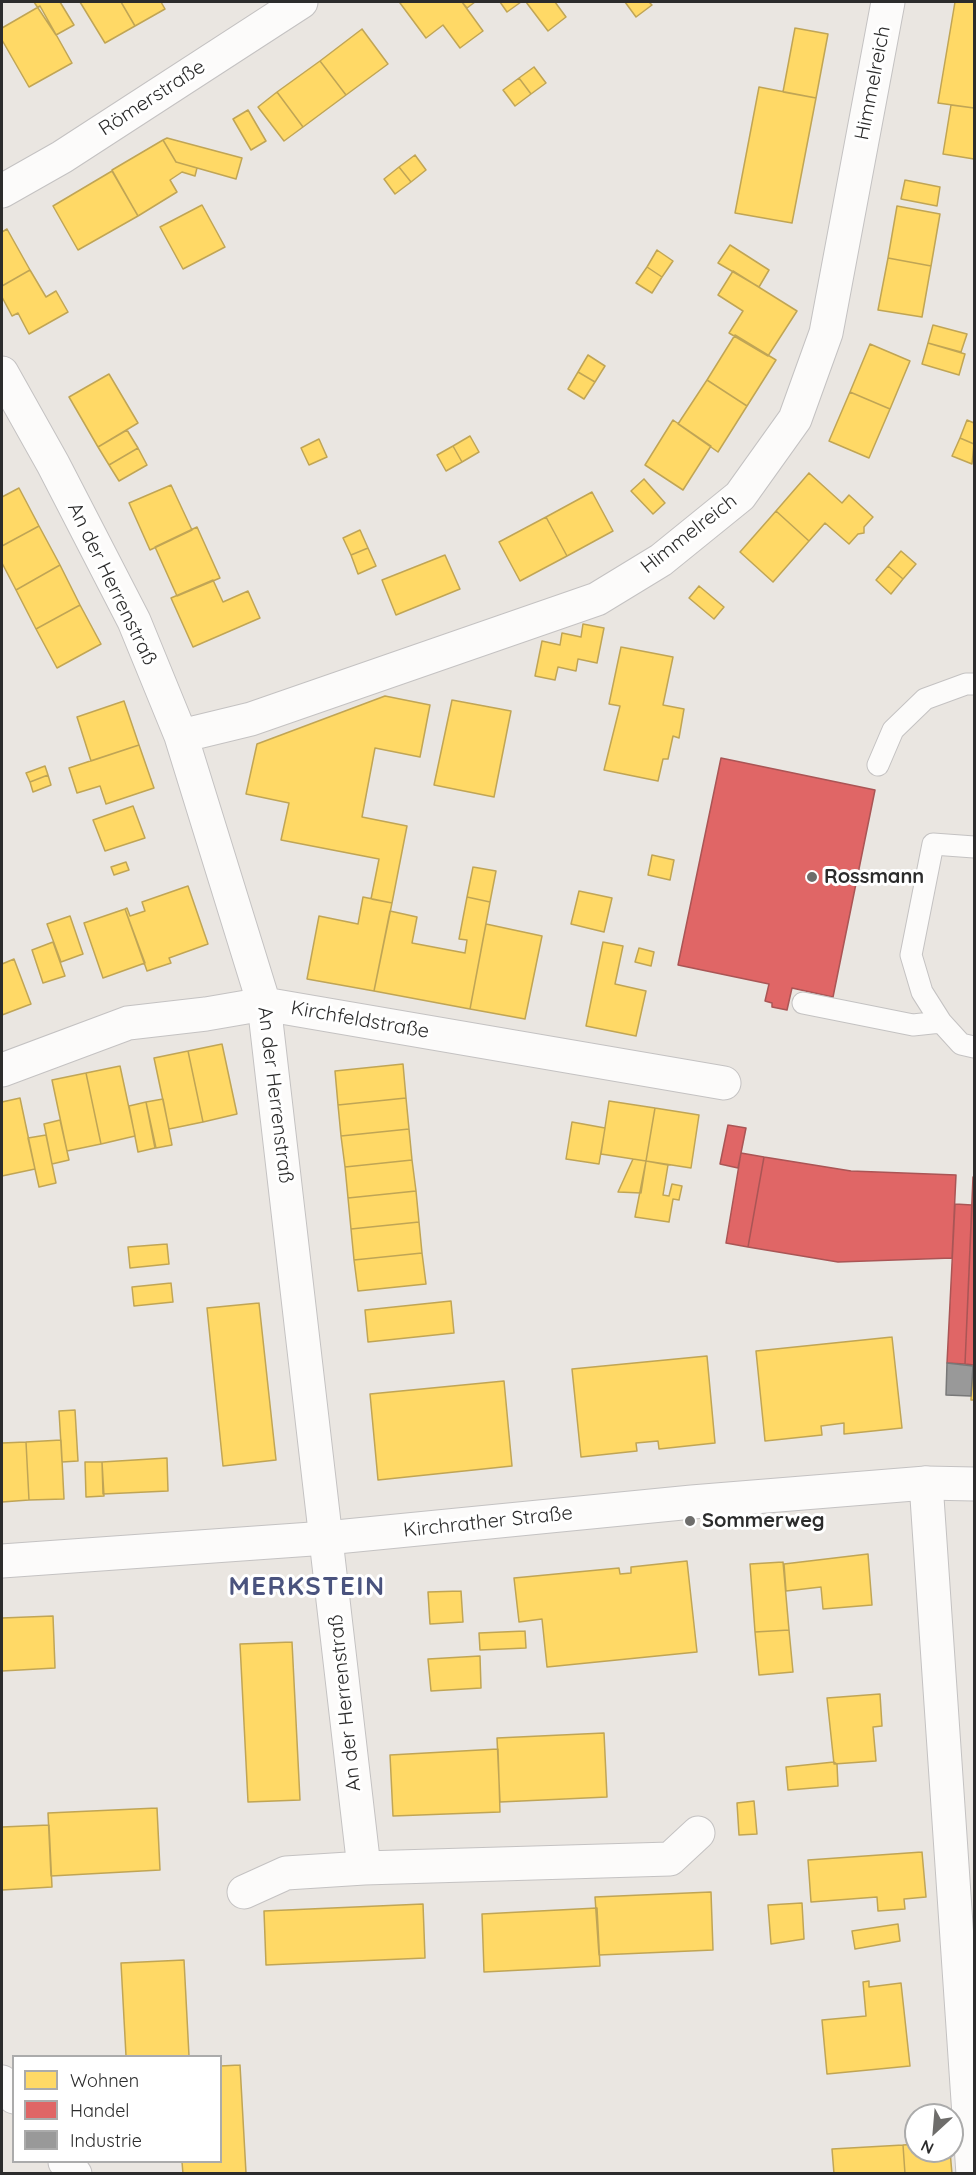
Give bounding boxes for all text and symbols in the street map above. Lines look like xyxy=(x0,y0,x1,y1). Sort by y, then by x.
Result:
street label: Himmelreich xyxy=(850,24,896,142)
street label: Römerstraße xyxy=(94,55,210,141)
street label: Himmelreich xyxy=(636,489,742,579)
street label: An der Herrenstraß xyxy=(62,499,162,669)
place label: Rossmann xyxy=(824,865,924,889)
marker: Rossmann xyxy=(805,870,819,884)
street label: Kirchfeldstraße xyxy=(289,996,431,1044)
street label: An der Herrenstraß xyxy=(252,1005,298,1185)
street label: Kirchrather Straße xyxy=(402,1501,574,1543)
place label: Sommerweg xyxy=(702,1509,825,1533)
marker: Sommerweg xyxy=(683,1514,697,1528)
district label: MERKSTEIN xyxy=(228,1571,386,1603)
street label: An der Herrenstraß xyxy=(324,1613,366,1793)
legend xyxy=(12,2055,222,2163)
text: Wohnen xyxy=(70,2069,139,2092)
text: Handel xyxy=(70,2099,130,2122)
north arrow xyxy=(904,2103,964,2163)
text: Industrie xyxy=(70,2129,142,2152)
text: N xyxy=(917,2136,937,2159)

